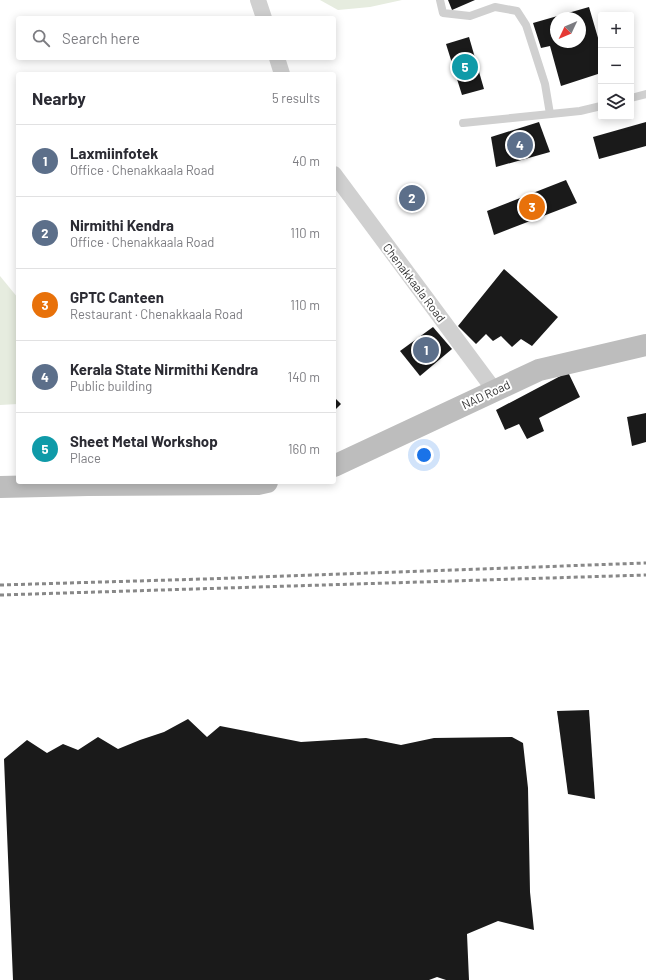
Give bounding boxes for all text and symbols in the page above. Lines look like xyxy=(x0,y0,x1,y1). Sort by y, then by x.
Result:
north arrow xyxy=(550,12,586,48)
map controls xyxy=(598,12,634,120)
button: + xyxy=(598,12,634,48)
search box xyxy=(16,16,336,60)
icon: search xyxy=(30,27,52,49)
text: Search here xyxy=(62,29,140,47)
button: − xyxy=(598,48,634,84)
pin: 5 xyxy=(452,52,478,82)
button: layers xyxy=(598,84,634,120)
text: Nearby xyxy=(32,88,86,108)
text: 5 results xyxy=(272,90,320,106)
pin: 4 xyxy=(507,130,533,160)
text: Laxmiinfotek xyxy=(70,144,158,162)
text: 1 xyxy=(43,153,47,169)
text: 40 m xyxy=(292,153,320,169)
text: Office · Chenakkaala Road xyxy=(70,162,214,178)
pin: 2 xyxy=(399,183,425,213)
pin: 3 xyxy=(519,192,545,222)
text: Nirmithi Kendra xyxy=(70,216,174,234)
text: 2 xyxy=(41,225,49,241)
text: 110 m xyxy=(290,225,320,241)
text: Office · Chenakkaala Road xyxy=(70,234,214,250)
street label: Chenakkaala Road xyxy=(381,240,449,324)
text: GPTC Canteen xyxy=(70,288,164,306)
text: 3 xyxy=(41,297,49,313)
text: 110 m xyxy=(290,297,320,313)
text: Restaurant · Chenakkaala Road xyxy=(70,306,243,322)
pin: 1 xyxy=(413,335,439,365)
text: Kerala State Nirmithi Kendra xyxy=(70,360,258,378)
text: 4 xyxy=(41,369,49,385)
text: 140 m xyxy=(288,369,320,385)
street label: NAD Road xyxy=(459,377,512,411)
text: Public building xyxy=(70,378,152,394)
text: Sheet Metal Workshop xyxy=(70,432,218,450)
text: 5 xyxy=(41,441,49,457)
text: 160 m xyxy=(288,441,320,457)
your location xyxy=(414,445,434,465)
text: Place xyxy=(70,450,101,466)

